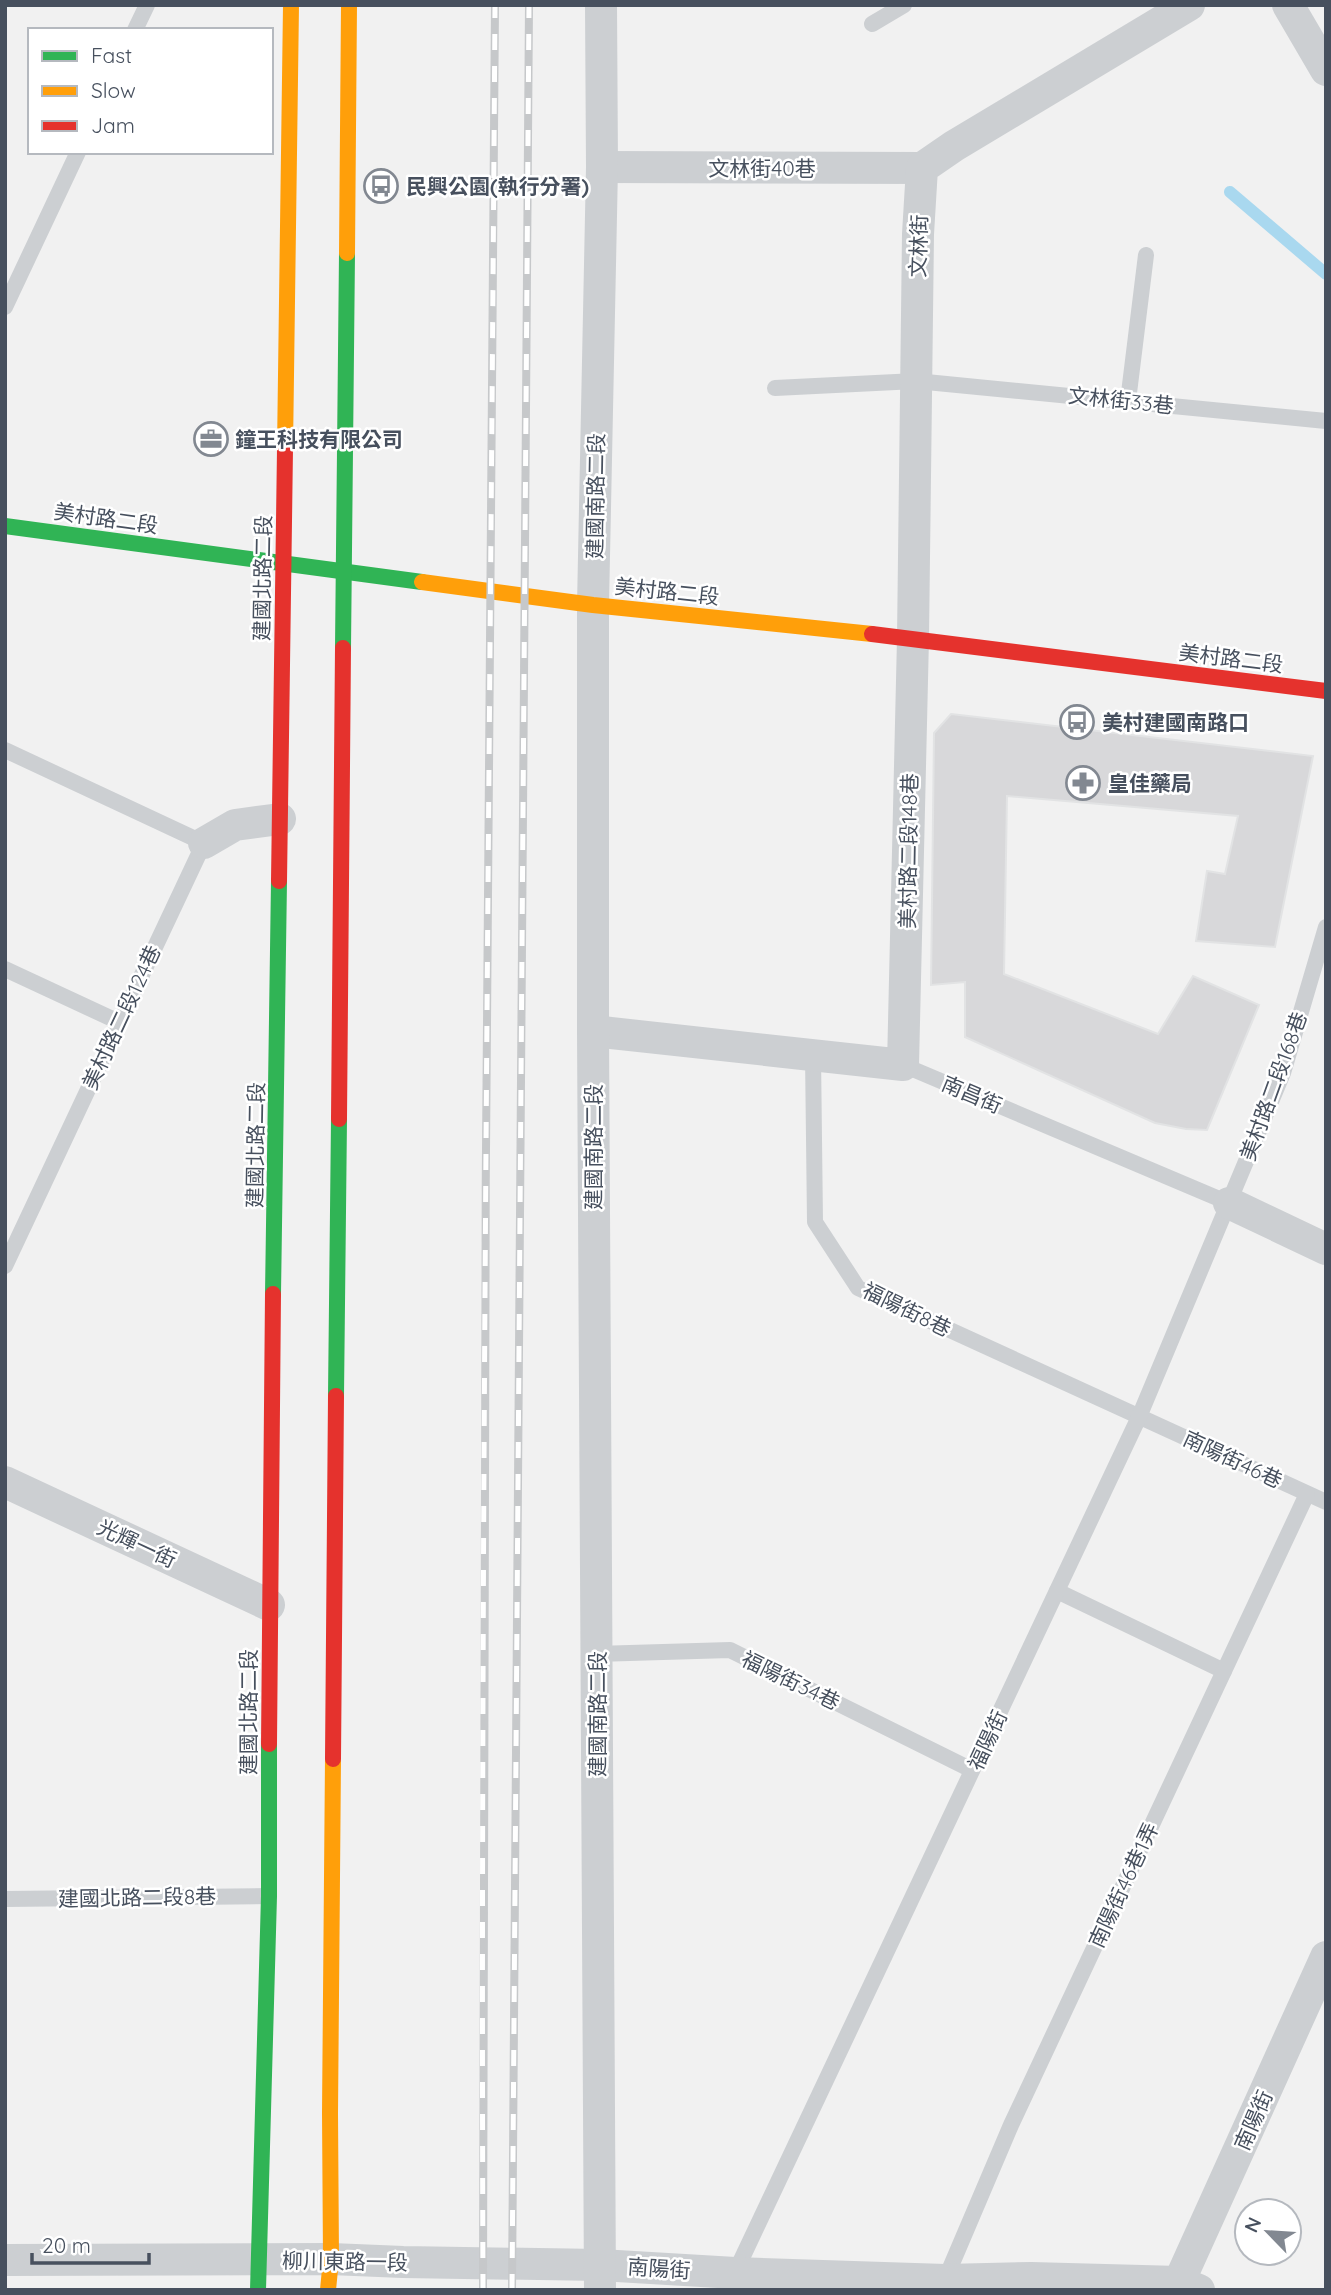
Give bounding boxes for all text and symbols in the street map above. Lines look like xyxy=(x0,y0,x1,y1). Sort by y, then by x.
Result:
legend xyxy=(28,28,273,154)
text: Fast xyxy=(91,42,132,68)
text: Slow xyxy=(91,77,136,103)
text: Jam xyxy=(91,112,135,138)
street label: 文林街40巷 xyxy=(708,155,816,181)
bus stop icon: 民興公園(執行分署) xyxy=(362,167,400,205)
place label: 民興公園(執行分署) xyxy=(406,173,589,199)
street label: 文林街 xyxy=(904,214,932,278)
street label: 文林街33巷 xyxy=(1067,382,1175,418)
office icon: 鐘王科技有限公司 xyxy=(192,420,230,458)
place label: 鐘王科技有限公司 xyxy=(235,426,403,452)
street label: 建國南路二段 xyxy=(581,433,609,559)
street label: 美村路二段 xyxy=(52,498,160,538)
street label: 建國北路二段 xyxy=(248,515,276,641)
street label: 美村路二段 xyxy=(613,573,721,609)
street label: 美村路二段 xyxy=(1177,639,1285,677)
bus stop icon: 美村建國南路口 xyxy=(1058,703,1096,741)
place label: 美村建國南路口 xyxy=(1102,709,1249,735)
pharmacy icon: 皇佳藥局 xyxy=(1064,764,1102,802)
place label: 皇佳藥局 xyxy=(1108,770,1192,796)
street label: 美村路二段148巷 xyxy=(894,773,922,929)
street label: 美村路二段124巷 xyxy=(76,941,166,1093)
street label: 美村路二段168巷 xyxy=(1234,1008,1312,1164)
street label: 南昌街 xyxy=(938,1070,1006,1118)
street label: 建國北路二段 xyxy=(241,1082,269,1208)
street label: 建國南路二段 xyxy=(580,1084,606,1210)
street label: 福陽街8巷 xyxy=(858,1276,956,1342)
street label: 南陽街46巷 xyxy=(1179,1425,1287,1493)
street label: 光輝一街 xyxy=(93,1513,181,1573)
street label: 福陽街34巷 xyxy=(738,1645,844,1715)
street label: 建國北路二段 xyxy=(235,1649,261,1775)
street label: 建國南路二段 xyxy=(584,1651,610,1777)
street label: 福陽街 xyxy=(962,1706,1012,1774)
street label: 南陽街46巷1弄 xyxy=(1083,1818,1163,1952)
street label: 建國北路二段8巷 xyxy=(58,1883,216,1911)
street label: 南陽街 xyxy=(1228,2086,1278,2154)
north arrow xyxy=(1233,2197,1303,2267)
text: N xyxy=(1239,2213,1266,2236)
scale bar xyxy=(32,2222,149,2266)
text: 20 m xyxy=(42,2232,91,2258)
street label: 柳川東路一段 xyxy=(282,2247,408,2275)
street label: 南陽街 xyxy=(627,2253,691,2283)

